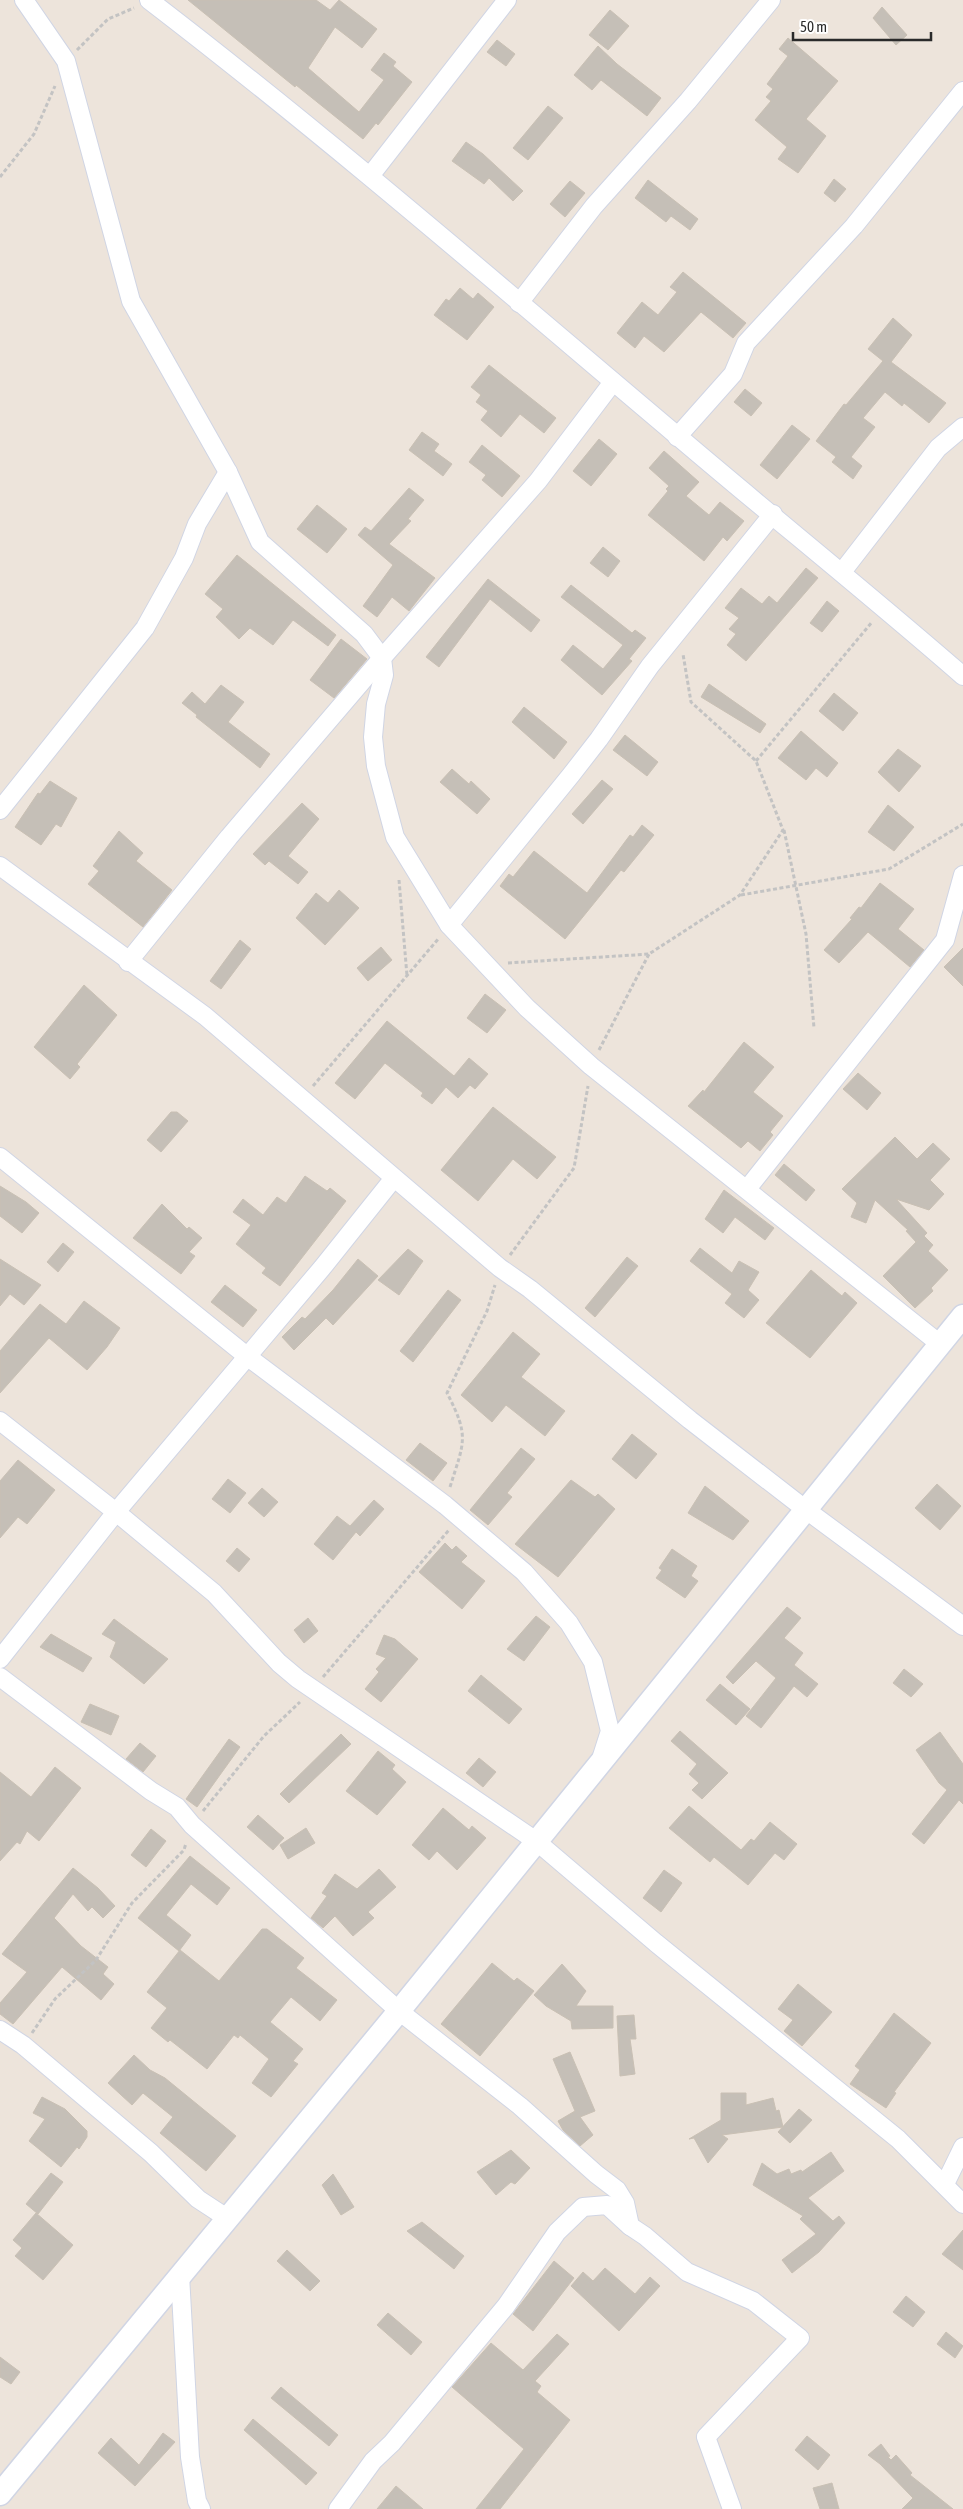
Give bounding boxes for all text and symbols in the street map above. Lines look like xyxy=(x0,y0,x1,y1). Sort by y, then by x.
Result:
scale bar xyxy=(793,10,930,42)
text: 50 m xyxy=(800,18,827,35)

